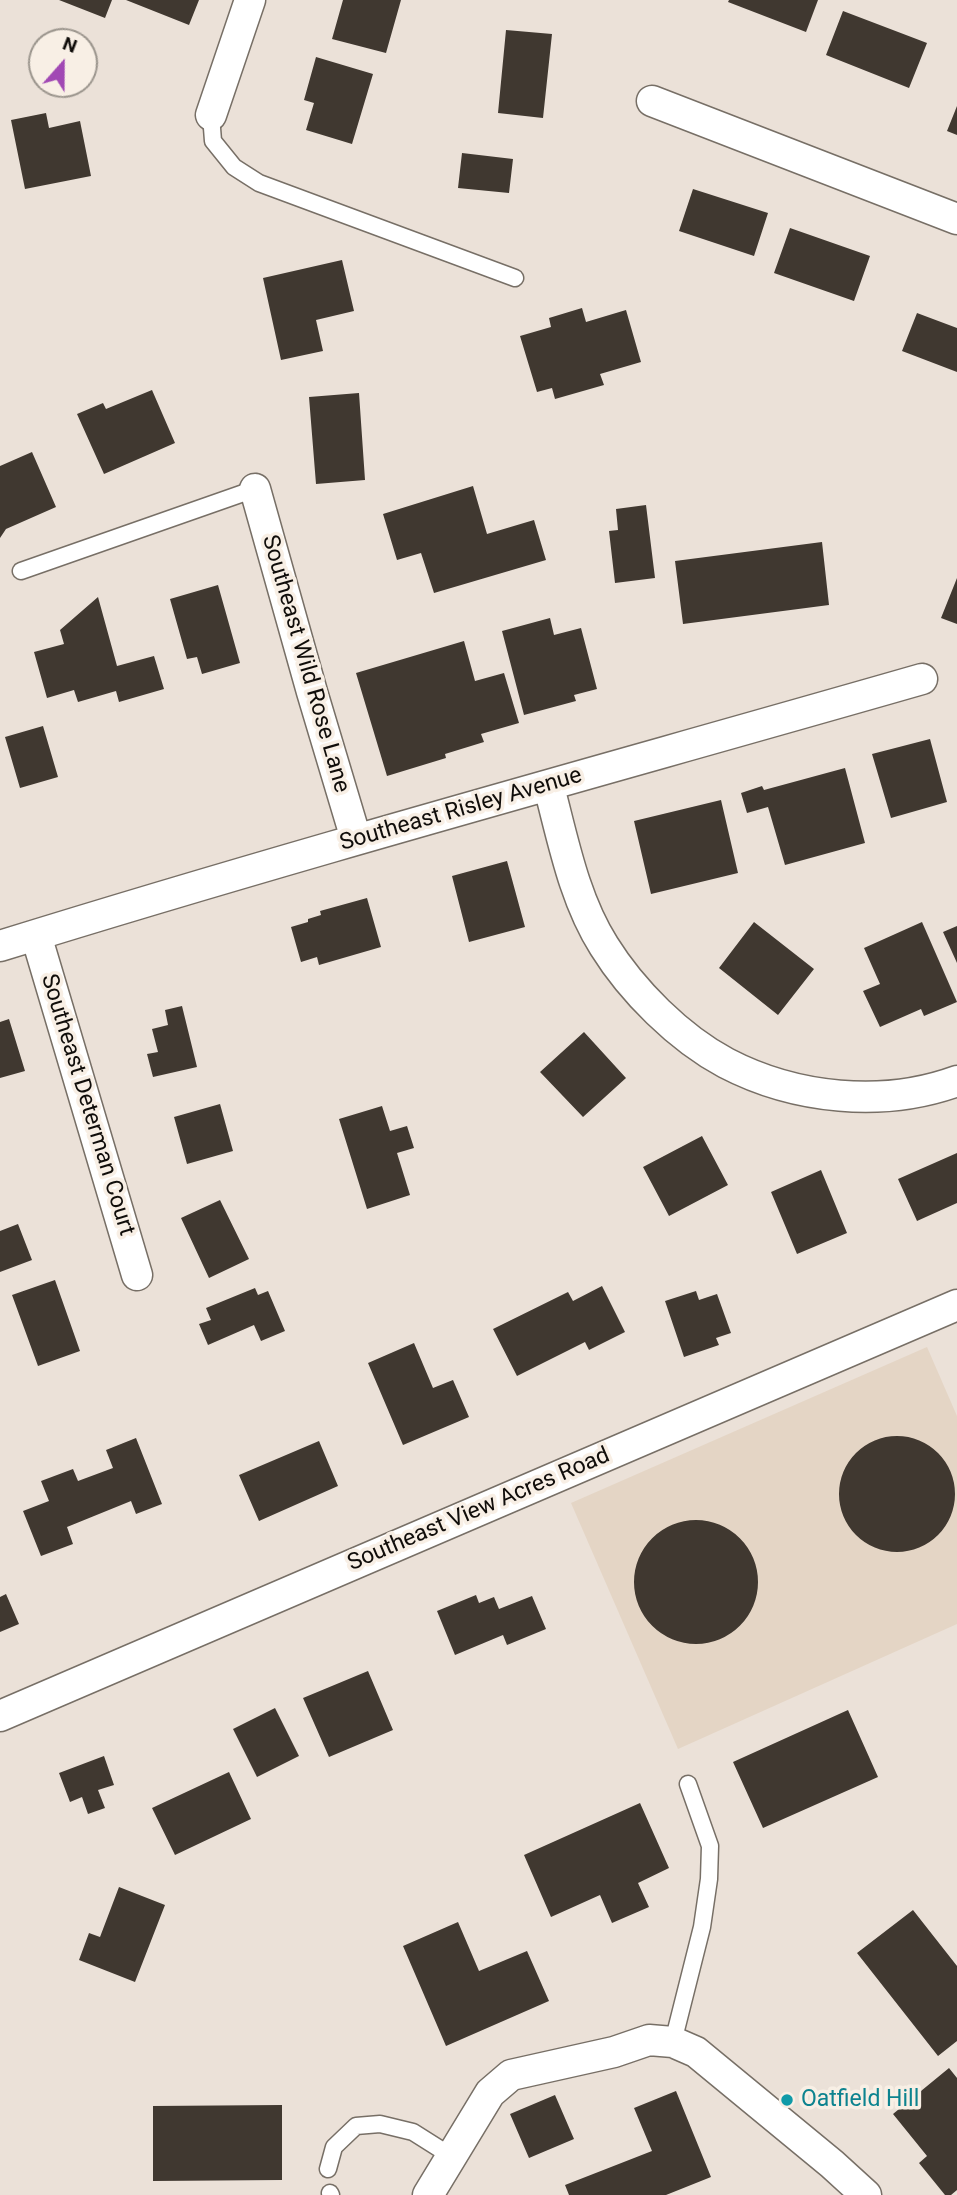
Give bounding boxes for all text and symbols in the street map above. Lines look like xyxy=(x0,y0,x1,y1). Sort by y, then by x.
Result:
north arrow xyxy=(28,28,98,98)
text: N xyxy=(60,32,80,58)
street label: Southeast Wild Rose Lane xyxy=(255,532,355,796)
street label: Southeast Risley Avenue xyxy=(337,762,585,858)
street label: Southeast Determan Court xyxy=(34,971,140,1239)
street label: Southeast View Acres Road xyxy=(344,1442,614,1578)
place label: Oatfield Hill xyxy=(801,2086,919,2114)
marker: Oatfield Hill xyxy=(779,2092,795,2108)

